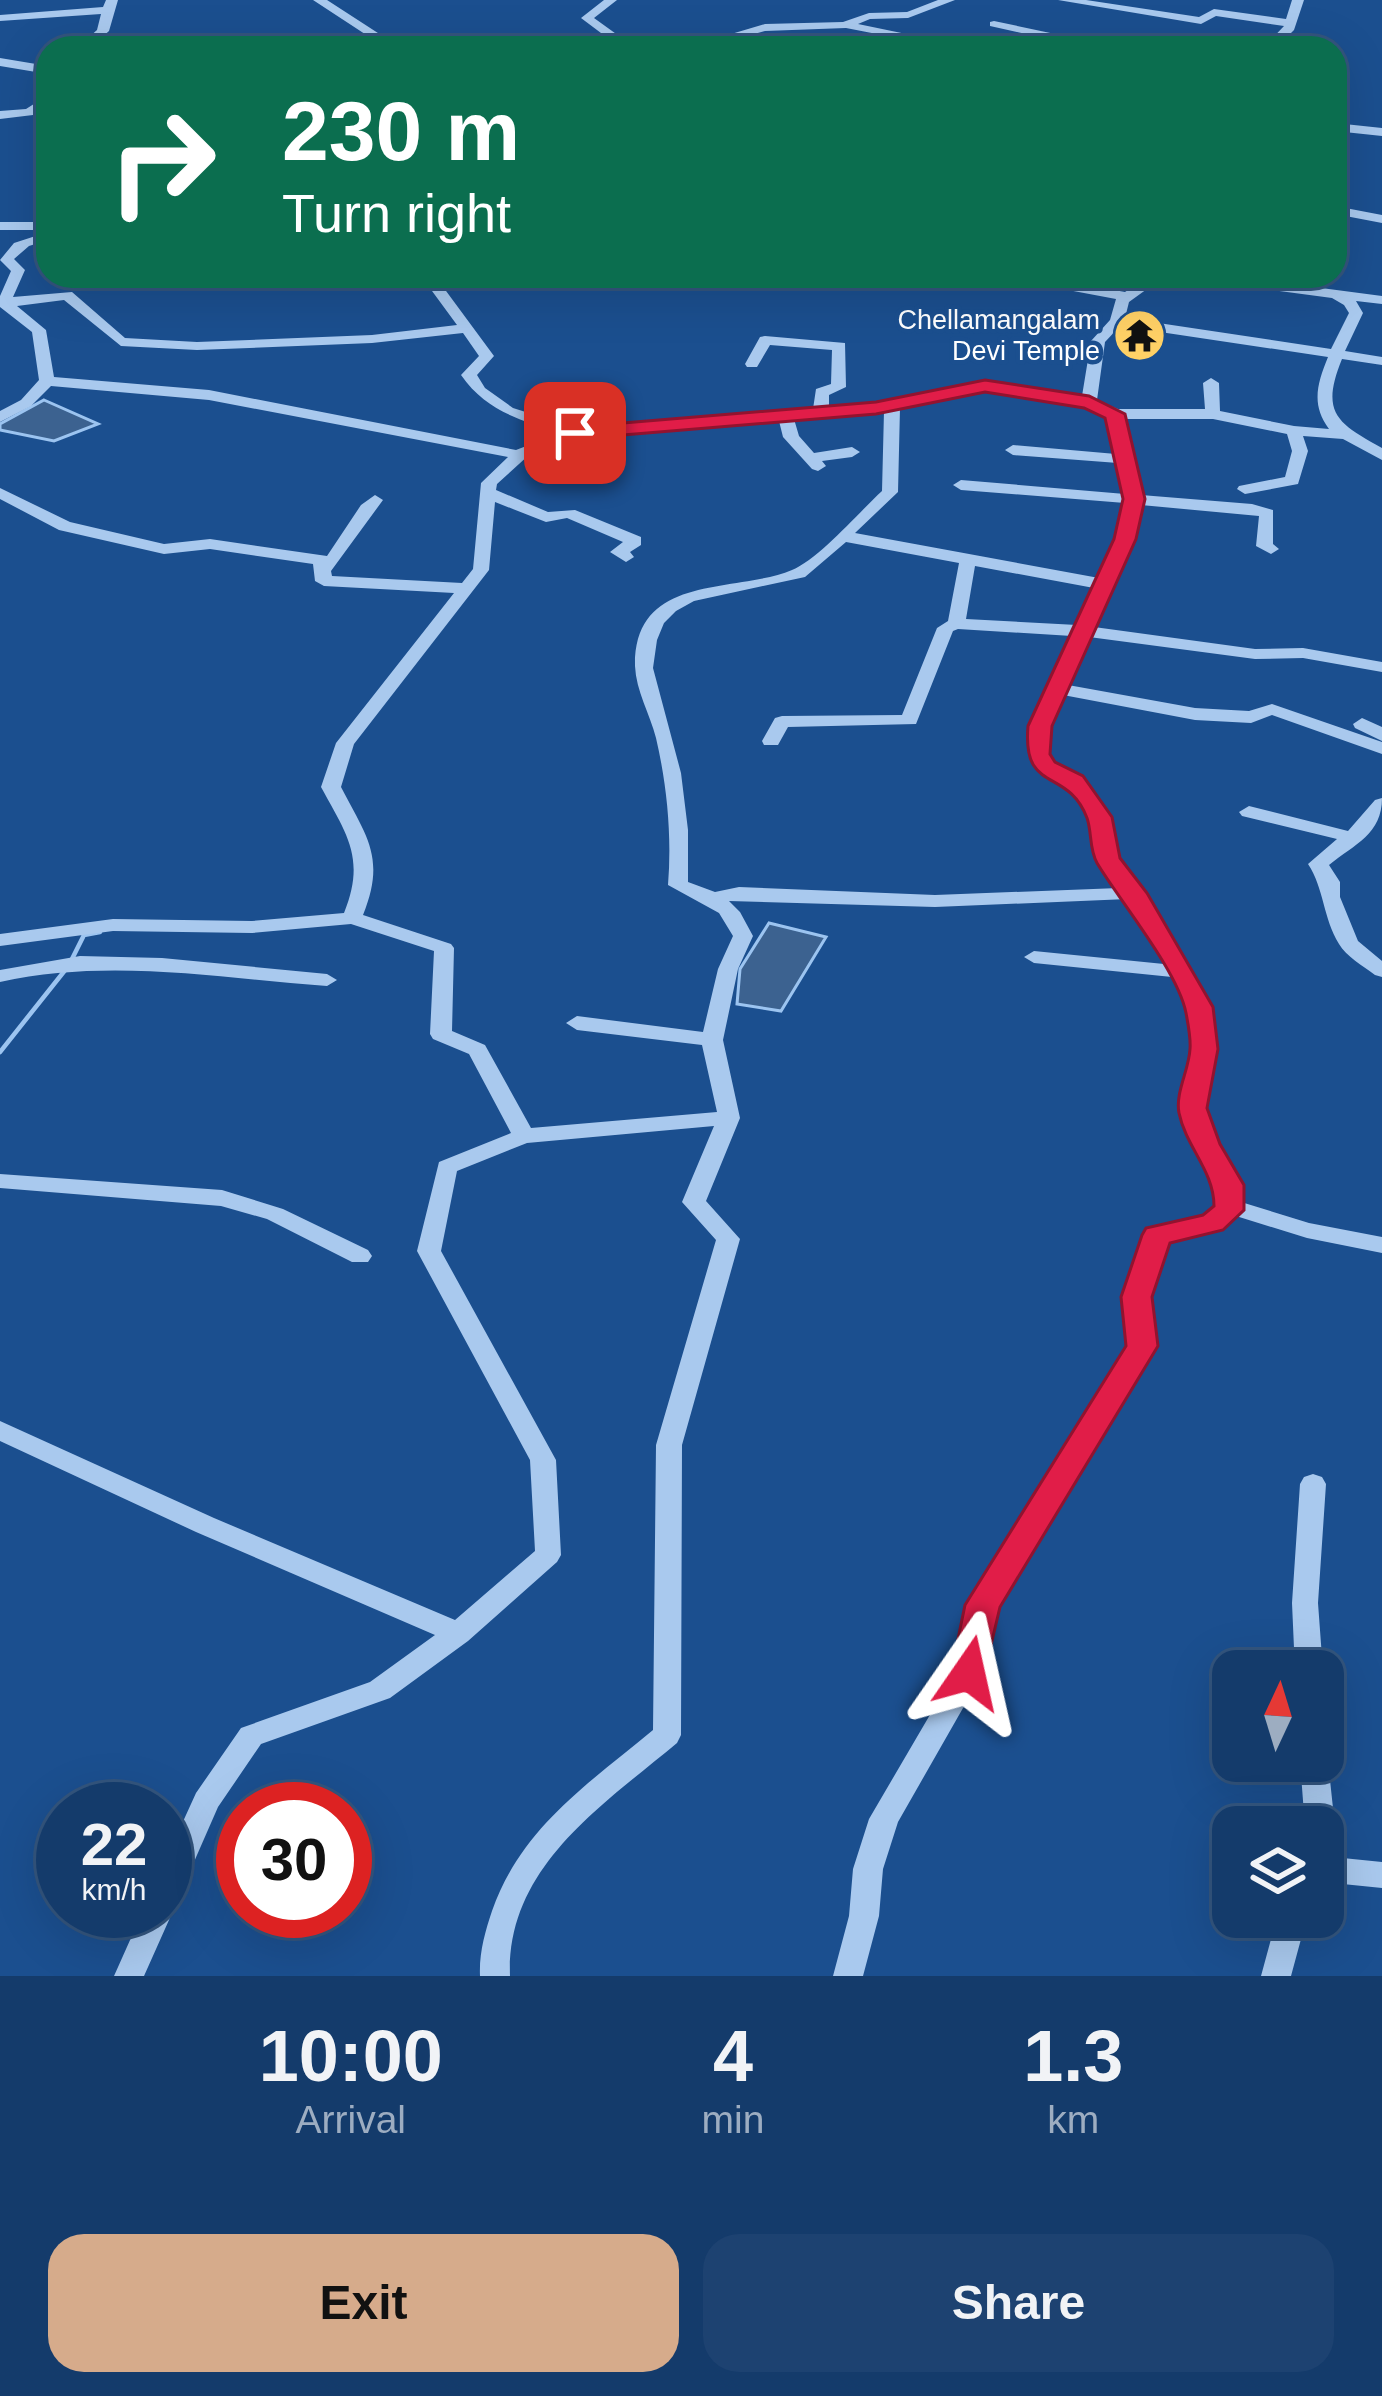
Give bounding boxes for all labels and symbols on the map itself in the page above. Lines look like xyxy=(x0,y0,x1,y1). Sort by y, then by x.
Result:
place label: Chellamangalam Devi Temple xyxy=(897,305,1100,366)
temple icon: Chellamangalam Devi Temple xyxy=(1111,308,1167,364)
pin xyxy=(524,382,626,484)
position arrow xyxy=(906,1610,1032,1736)
north arrow xyxy=(1212,1650,1344,1782)
speed limit sign: 30 xyxy=(216,1782,372,1938)

